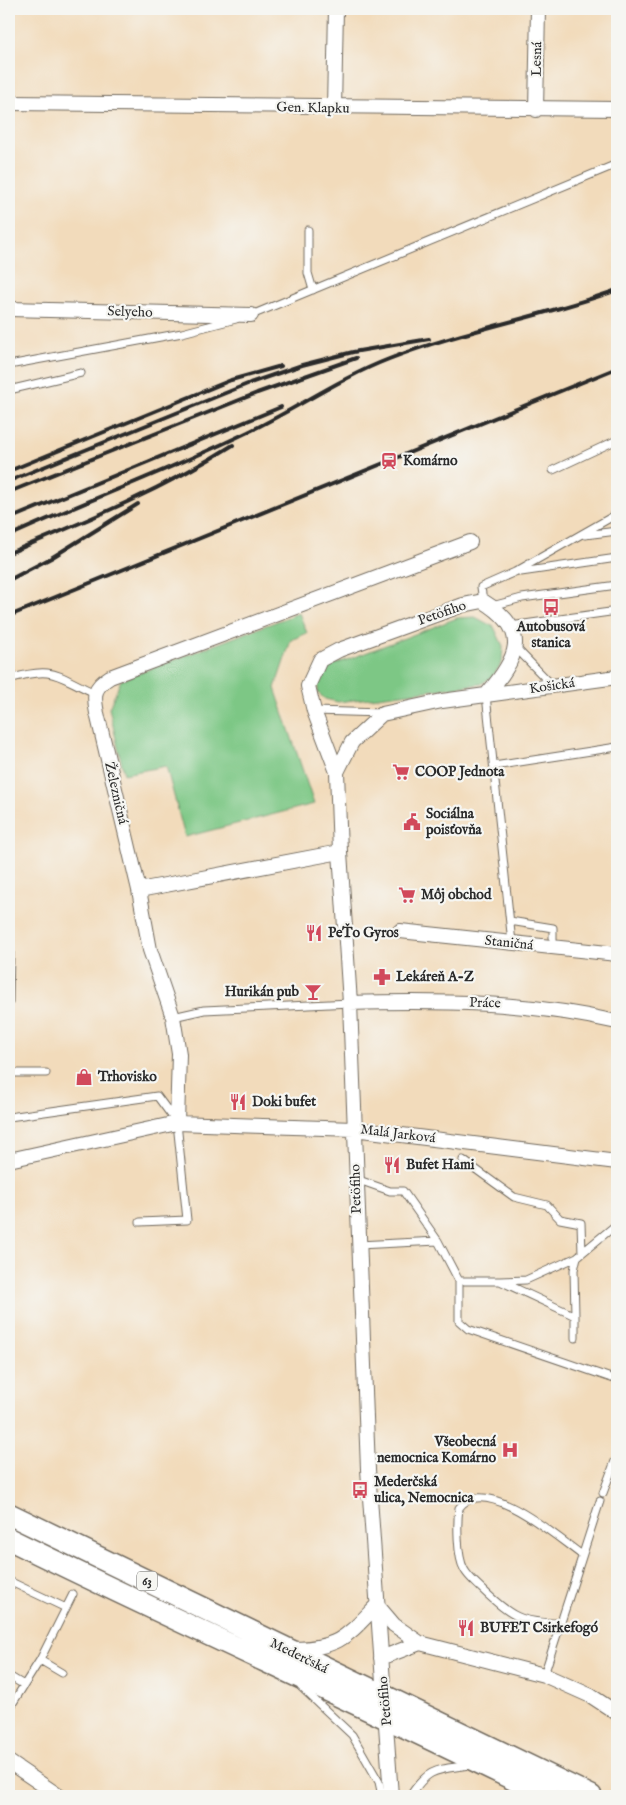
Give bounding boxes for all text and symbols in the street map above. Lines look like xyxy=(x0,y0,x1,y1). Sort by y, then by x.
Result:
street label: Lesná xyxy=(528,40,546,77)
street label: Gen. Klapku xyxy=(276,98,350,118)
street label: Selyeho xyxy=(107,302,153,322)
station icon: Komárno xyxy=(379,451,399,471)
place label: Komárno xyxy=(403,452,458,470)
street label: Petöfiho xyxy=(416,596,469,630)
bus stop icon: Autobusová stanica xyxy=(541,597,561,617)
place label: Autobusová stanica xyxy=(516,618,586,652)
street label: Košická xyxy=(528,674,577,698)
street label: Železničná xyxy=(100,760,132,827)
supermarket icon: COOP Jednota xyxy=(391,762,411,782)
place label: COOP Jednota xyxy=(415,763,505,781)
place label: Sociálna poisťovňa xyxy=(425,805,483,839)
public building icon: Sociálna poisťovňa xyxy=(402,812,422,832)
supermarket icon: Môj obchod xyxy=(397,885,417,905)
place label: Môj obchod xyxy=(421,886,492,904)
restaurant icon: PeŤo Gyros xyxy=(304,923,324,943)
place label: PeŤo Gyros xyxy=(328,923,399,942)
street label: Staničná xyxy=(484,932,535,955)
pharmacy icon: Lekáreň A-Z xyxy=(372,967,392,987)
place label: Lekáreň A-Z xyxy=(396,968,474,986)
bar icon: Hurikán pub xyxy=(303,982,323,1002)
place label: Hurikán pub xyxy=(225,983,300,1001)
street label: Práce xyxy=(469,993,502,1013)
shop icon: Trhovisko xyxy=(74,1067,94,1087)
place label: Trhovisko xyxy=(97,1068,157,1086)
restaurant icon: Doki bufet xyxy=(228,1092,248,1112)
place label: Doki bufet xyxy=(252,1093,316,1111)
street label: Malá Jarková xyxy=(359,1120,438,1148)
restaurant icon: Bufet Hami xyxy=(382,1155,402,1175)
place label: Bufet Hami xyxy=(406,1156,475,1174)
street label: Petöfiho xyxy=(346,1163,366,1214)
place label: Všeobecná nemocnica Komárno xyxy=(377,1433,497,1467)
hospital icon: Všeobecná nemocnica Komárno xyxy=(500,1440,520,1460)
place label: Mederčská ulica, Nemocnica xyxy=(374,1473,474,1507)
bus stop icon: Mederčská ulica, Nemocnica xyxy=(350,1480,370,1500)
road number: 63 xyxy=(137,1572,157,1590)
restaurant icon: BUFET Csirkefogó xyxy=(456,1618,476,1638)
place label: BUFET Csirkefogó xyxy=(480,1619,598,1637)
street label: Mederčská xyxy=(267,1634,332,1678)
street label: Petöfiho xyxy=(374,1675,396,1727)

